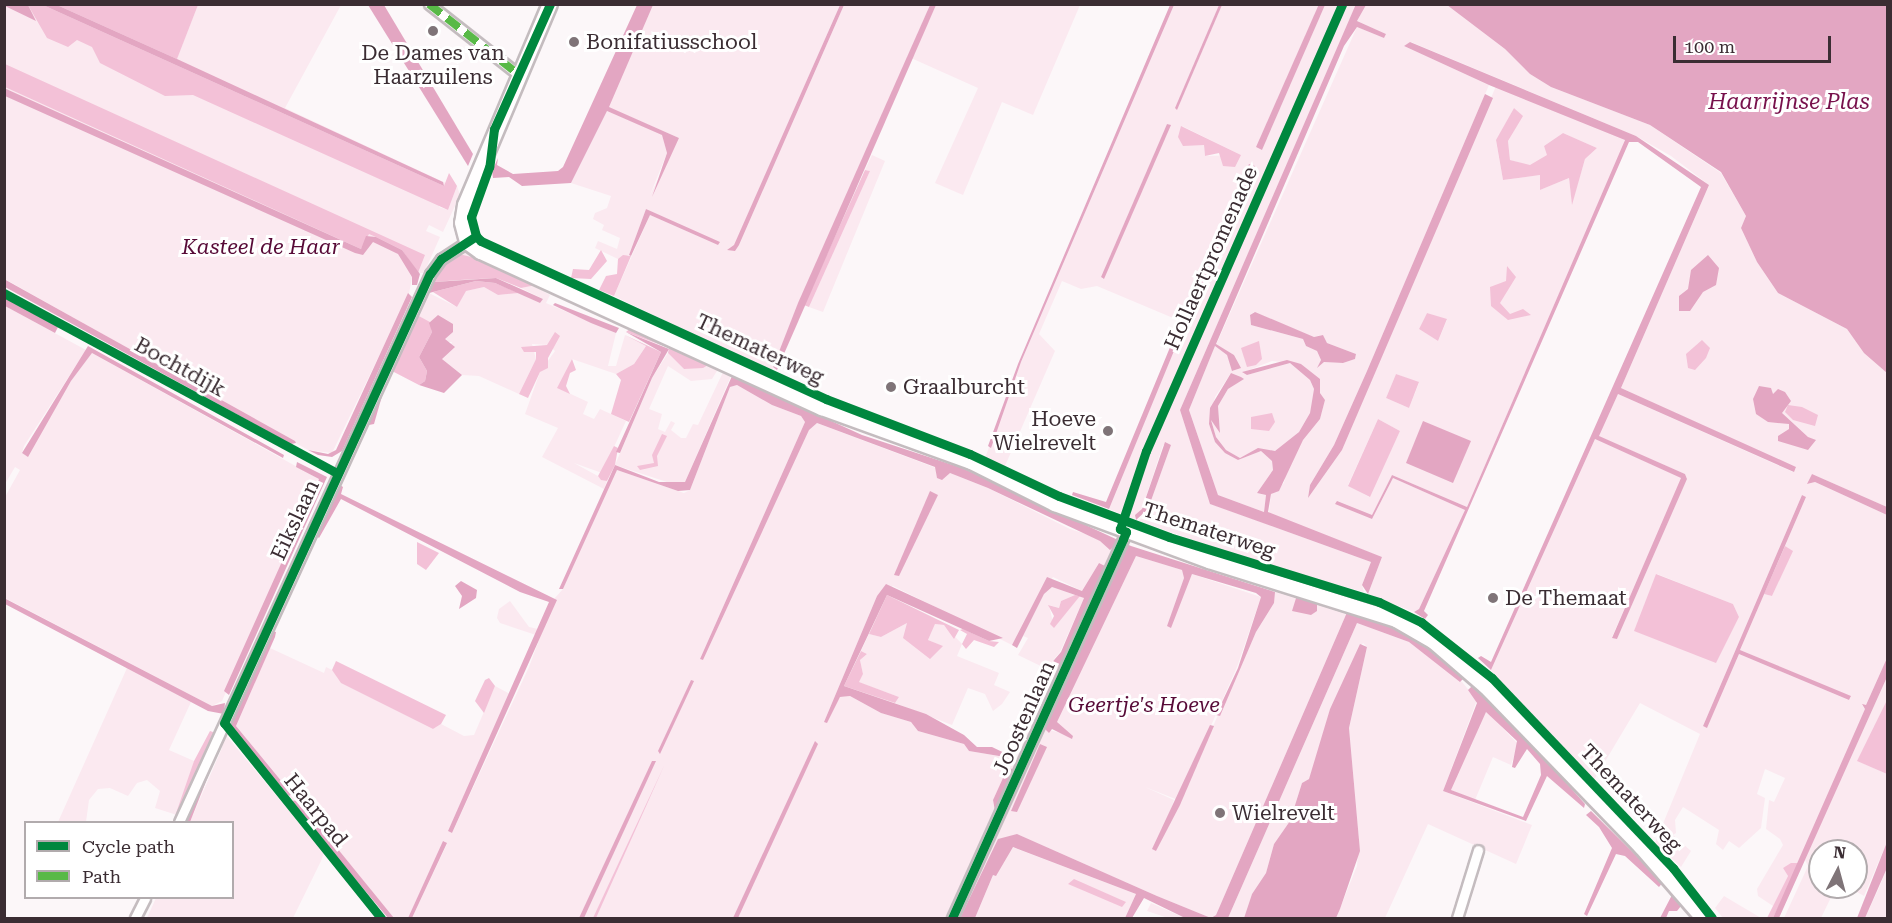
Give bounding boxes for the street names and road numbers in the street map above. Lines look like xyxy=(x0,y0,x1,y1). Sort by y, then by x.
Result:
street label: Hollaertpromenade xyxy=(1159,162,1263,354)
street label: Thematerweg xyxy=(692,308,828,390)
street label: Bochtdijk xyxy=(130,332,230,402)
street label: Eikslaan xyxy=(265,476,325,564)
street label: Thematerweg xyxy=(1139,497,1279,563)
street label: Joostenlaan xyxy=(988,657,1060,779)
street label: Thematerweg xyxy=(1575,739,1687,857)
street label: Haarpad xyxy=(279,768,353,852)

